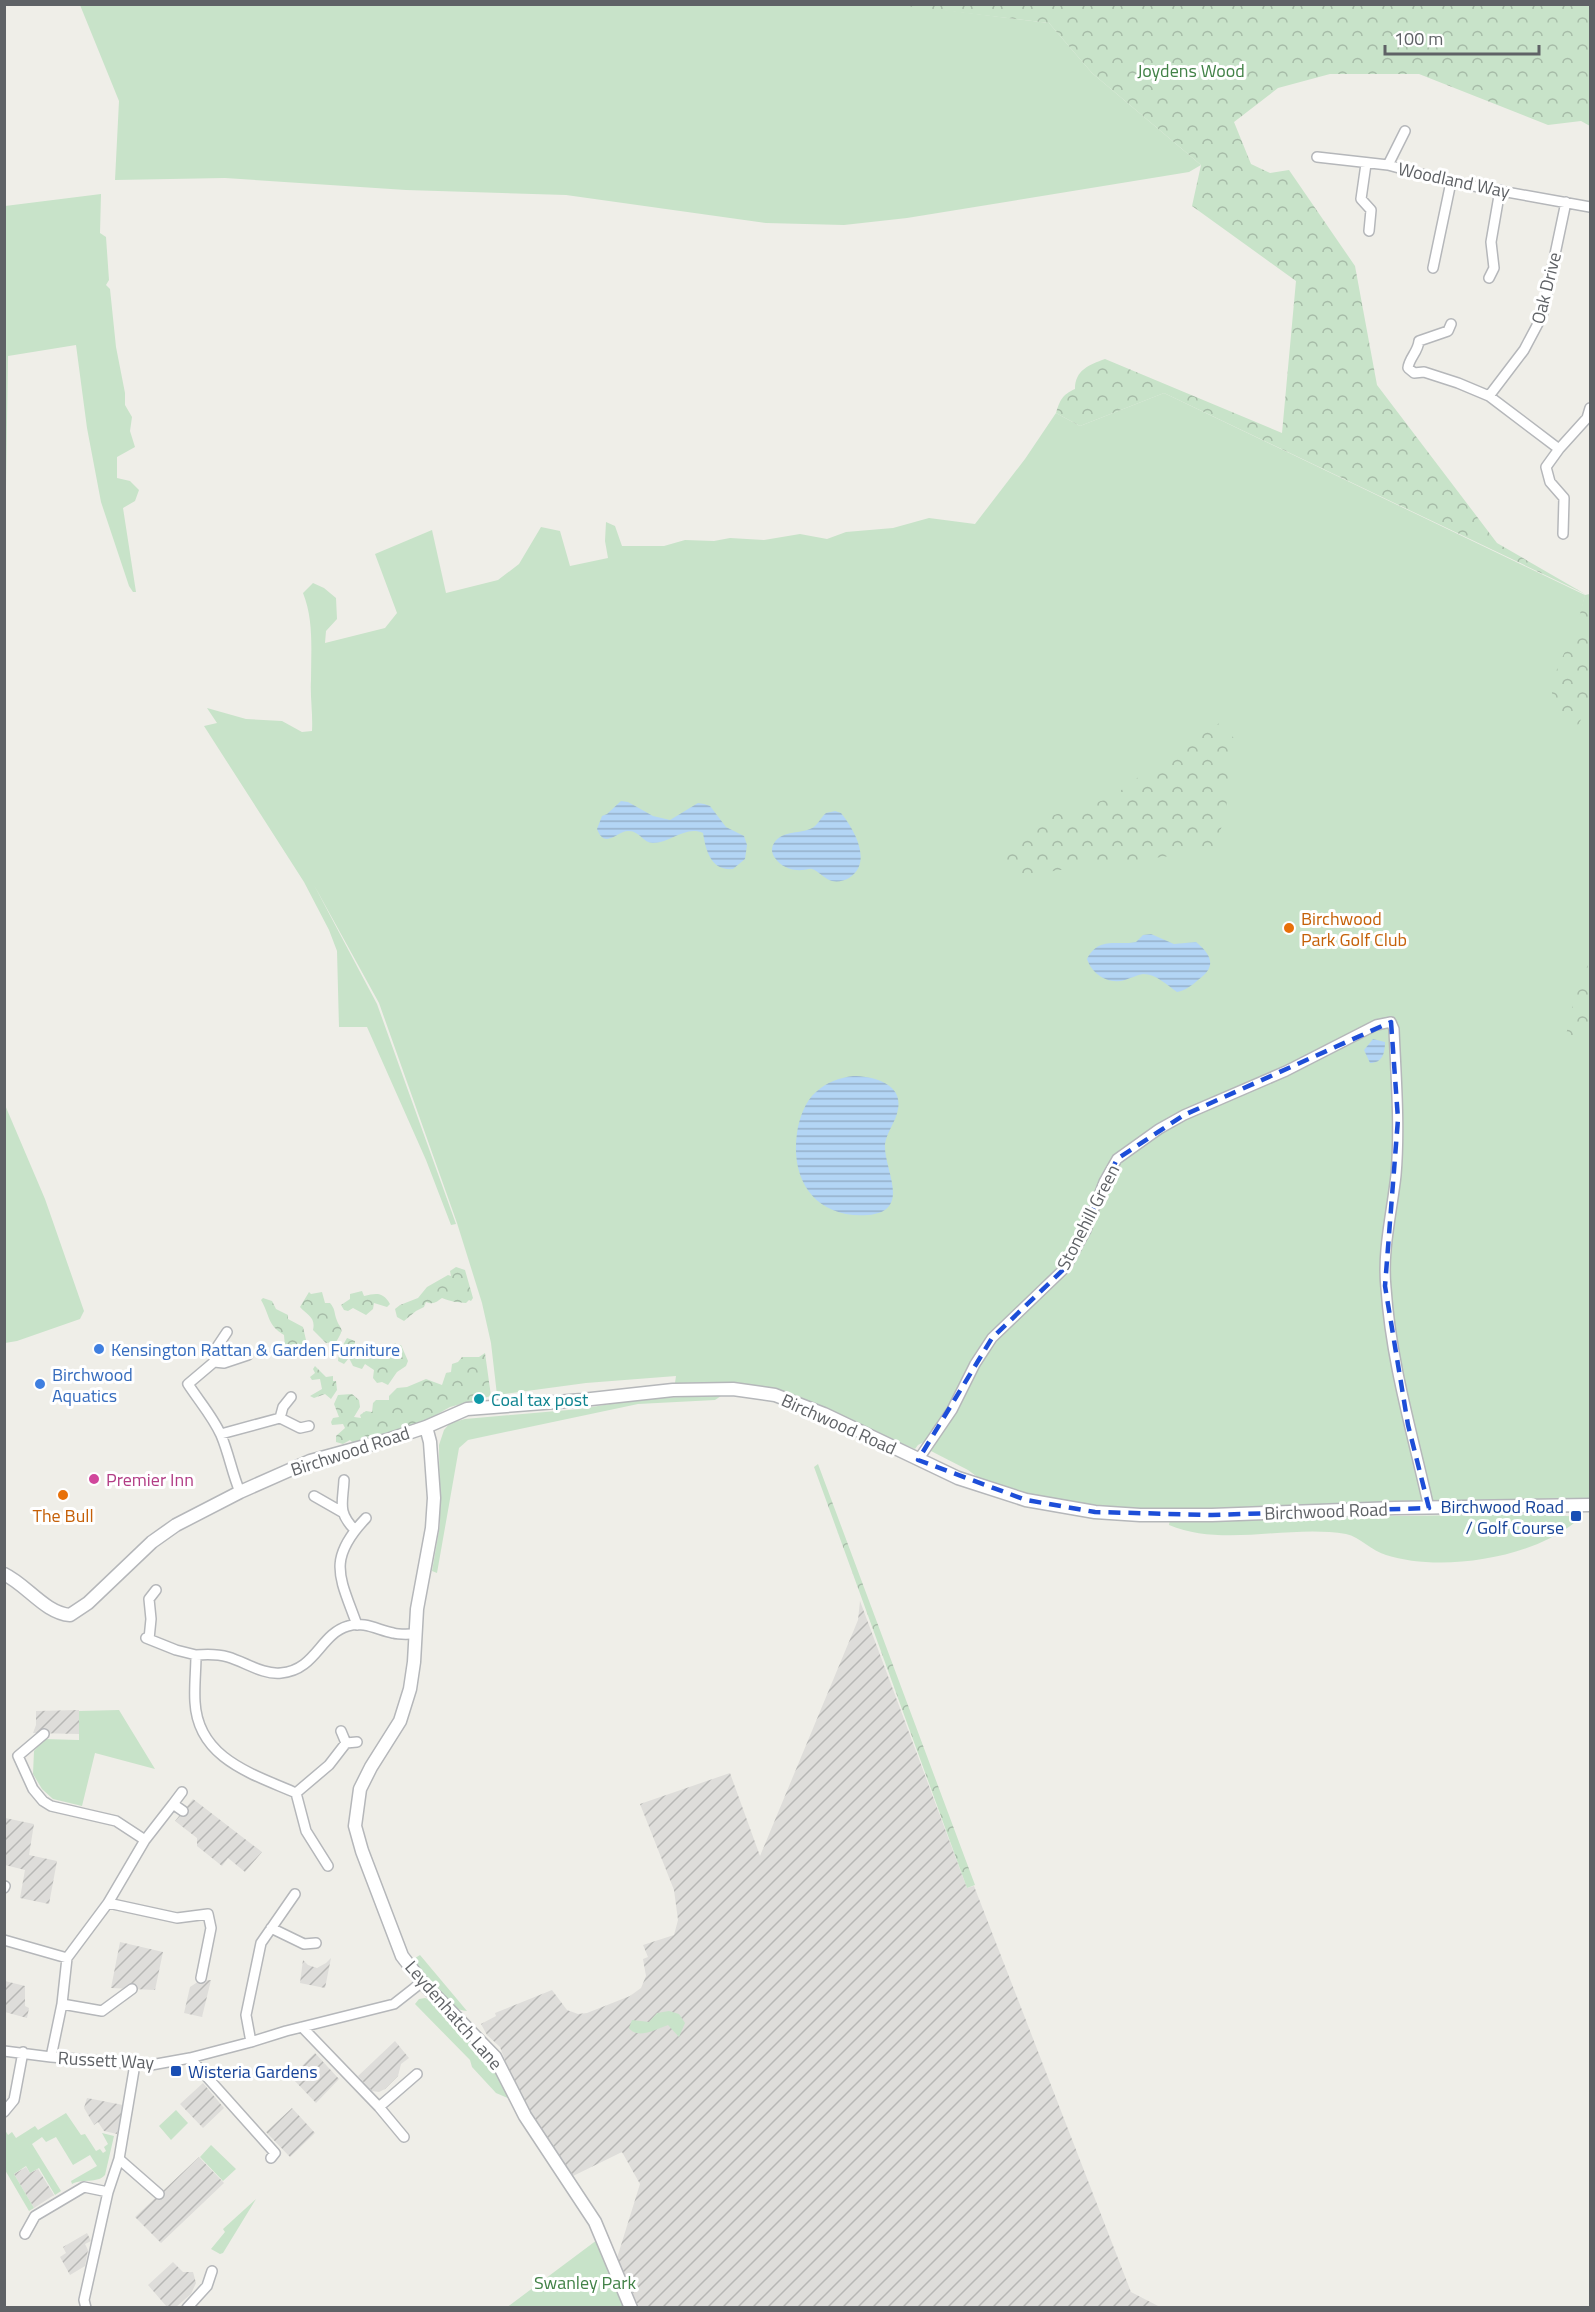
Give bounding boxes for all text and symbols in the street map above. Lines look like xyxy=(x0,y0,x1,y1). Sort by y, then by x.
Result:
scale bar xyxy=(1385,18,1540,56)
text: 100 m xyxy=(1394,25,1443,52)
park label: Joydens Wood xyxy=(1137,57,1245,84)
street label: Woodland Way xyxy=(1396,155,1513,205)
street label: Oak Drive xyxy=(1524,249,1568,327)
place label: Birchwood Park Golf Club xyxy=(1301,905,1407,953)
marker: Birchwood Park Golf Club xyxy=(1282,921,1296,935)
street label: Stonehill Green xyxy=(1050,1160,1126,1274)
place label: Kensington Rattan & Garden Furniture xyxy=(111,1336,400,1363)
marker: Kensington Rattan & Garden Furniture xyxy=(92,1342,106,1356)
place label: Birchwood Aquatics xyxy=(52,1361,133,1409)
marker: Birchwood Aquatics xyxy=(33,1377,47,1391)
place label: Coal tax post xyxy=(491,1386,589,1413)
street label: Birchwood Road xyxy=(777,1387,901,1461)
marker: Coal tax post xyxy=(472,1392,486,1406)
street label: Birchwood Road xyxy=(287,1419,413,1483)
place label: Premier Inn xyxy=(106,1466,194,1493)
marker: Premier Inn xyxy=(87,1472,101,1486)
marker: The Bull xyxy=(56,1488,70,1502)
place label: Birchwood Road / Golf Course xyxy=(1440,1493,1564,1541)
street label: Birchwood Road xyxy=(1264,1495,1388,1527)
place label: The Bull xyxy=(32,1502,94,1529)
marker: Birchwood Road / Golf Course xyxy=(1569,1509,1583,1523)
street label: Leydenhatch Lane xyxy=(399,1954,509,2076)
street label: Russett Way xyxy=(57,2044,155,2076)
place label: Wisteria Gardens xyxy=(188,2058,318,2085)
marker: Wisteria Gardens xyxy=(169,2064,183,2078)
park label: Swanley Park xyxy=(534,2269,636,2296)

